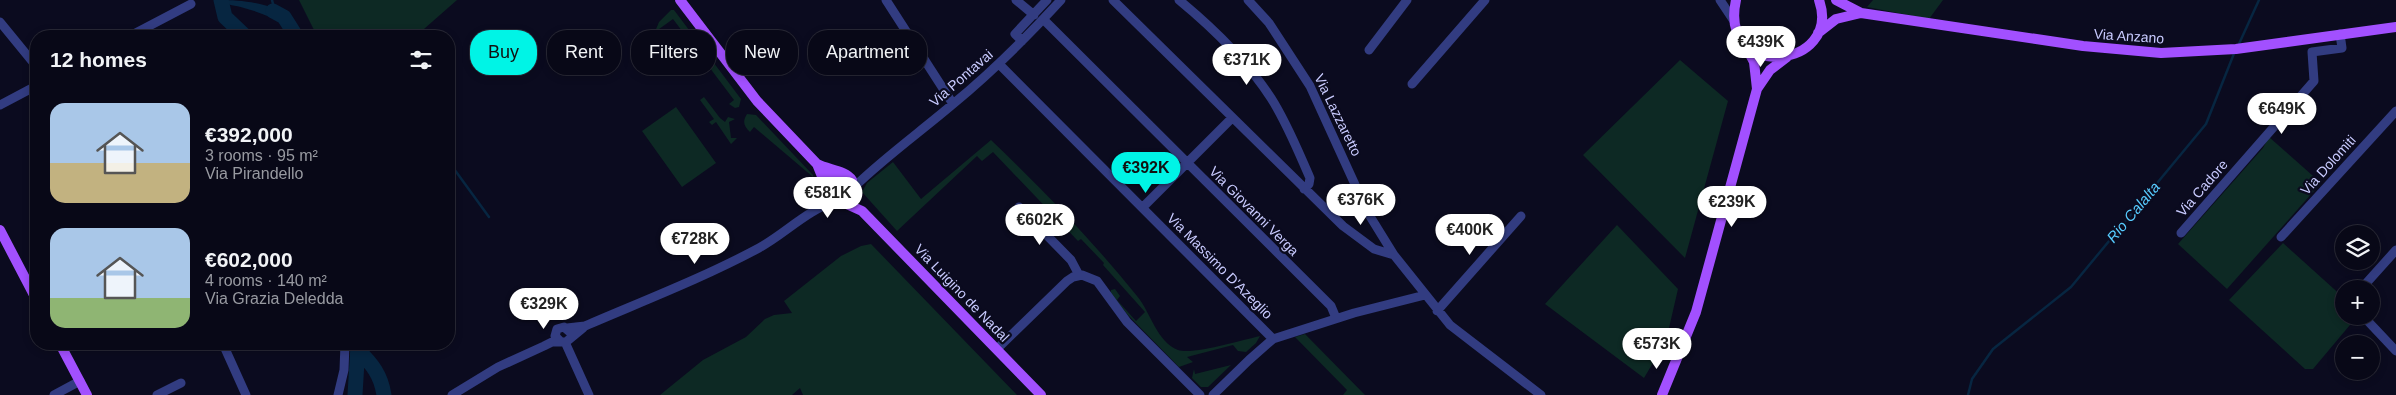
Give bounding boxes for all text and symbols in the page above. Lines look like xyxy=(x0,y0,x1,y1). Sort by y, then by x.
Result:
pin: €439K xyxy=(1726,26,1796,68)
street label: Via Anzano xyxy=(2093,26,2165,46)
chip: Buy xyxy=(470,30,537,75)
chip: Rent xyxy=(547,30,621,75)
chip: Filters xyxy=(631,30,716,75)
chip: New xyxy=(726,30,798,75)
chip: Apartment xyxy=(808,30,927,75)
text: €439K xyxy=(1737,33,1785,50)
pin: €371K xyxy=(1212,44,1282,86)
icon: filters xyxy=(407,46,435,74)
street label: Via Pontavai xyxy=(926,46,996,110)
text: 12 homes xyxy=(50,48,147,71)
text: €371K xyxy=(1223,51,1271,68)
street label: Via Lazzaretto xyxy=(1311,71,1365,159)
pin: €649K xyxy=(2247,92,2317,135)
text: €649K xyxy=(2258,100,2306,117)
icon: home xyxy=(90,123,150,183)
text: €392,000 xyxy=(205,123,293,146)
street label: Via Dolomiti xyxy=(2297,132,2359,198)
text: 3 rooms · 95 m² xyxy=(205,147,318,164)
pin: €392K xyxy=(1111,152,1181,194)
street label: Via Cadore xyxy=(2173,156,2231,220)
text: €392K xyxy=(1122,159,1170,176)
street label: Via Giovanni Verga xyxy=(1206,163,1302,259)
text: Via Pirandello xyxy=(205,165,303,182)
pin: €581K xyxy=(793,176,863,219)
water label: Rio Calalta xyxy=(2103,178,2163,246)
text: €581K xyxy=(804,184,852,201)
pin: €376K xyxy=(1326,184,1396,226)
pin: €239K xyxy=(1697,186,1767,228)
text: €376K xyxy=(1337,191,1385,208)
text: €239K xyxy=(1708,193,1756,210)
pin: €602K xyxy=(1005,204,1075,246)
street label: Via Massimo D'Azeglio xyxy=(1164,210,1276,322)
text: €602K xyxy=(1016,211,1064,228)
pin: €400K xyxy=(1435,214,1505,256)
text: €400K xyxy=(1446,221,1494,238)
pin: €728K xyxy=(660,222,730,265)
map controls xyxy=(2335,225,2380,380)
button: layers xyxy=(2335,225,2380,270)
text: €728K xyxy=(671,230,719,247)
street label: Via Luigino de Nadal xyxy=(911,241,1013,345)
icon: home xyxy=(90,248,150,308)
text: €602,000 xyxy=(205,248,293,271)
text: 4 rooms · 140 m² xyxy=(205,272,327,289)
button: + xyxy=(2335,280,2380,325)
pin: €329K xyxy=(509,288,579,330)
text: Via Grazia Deledda xyxy=(205,290,343,307)
text: €329K xyxy=(520,295,568,312)
pin: €573K xyxy=(1622,328,1692,370)
text: €573K xyxy=(1633,335,1681,352)
button: − xyxy=(2335,335,2380,380)

